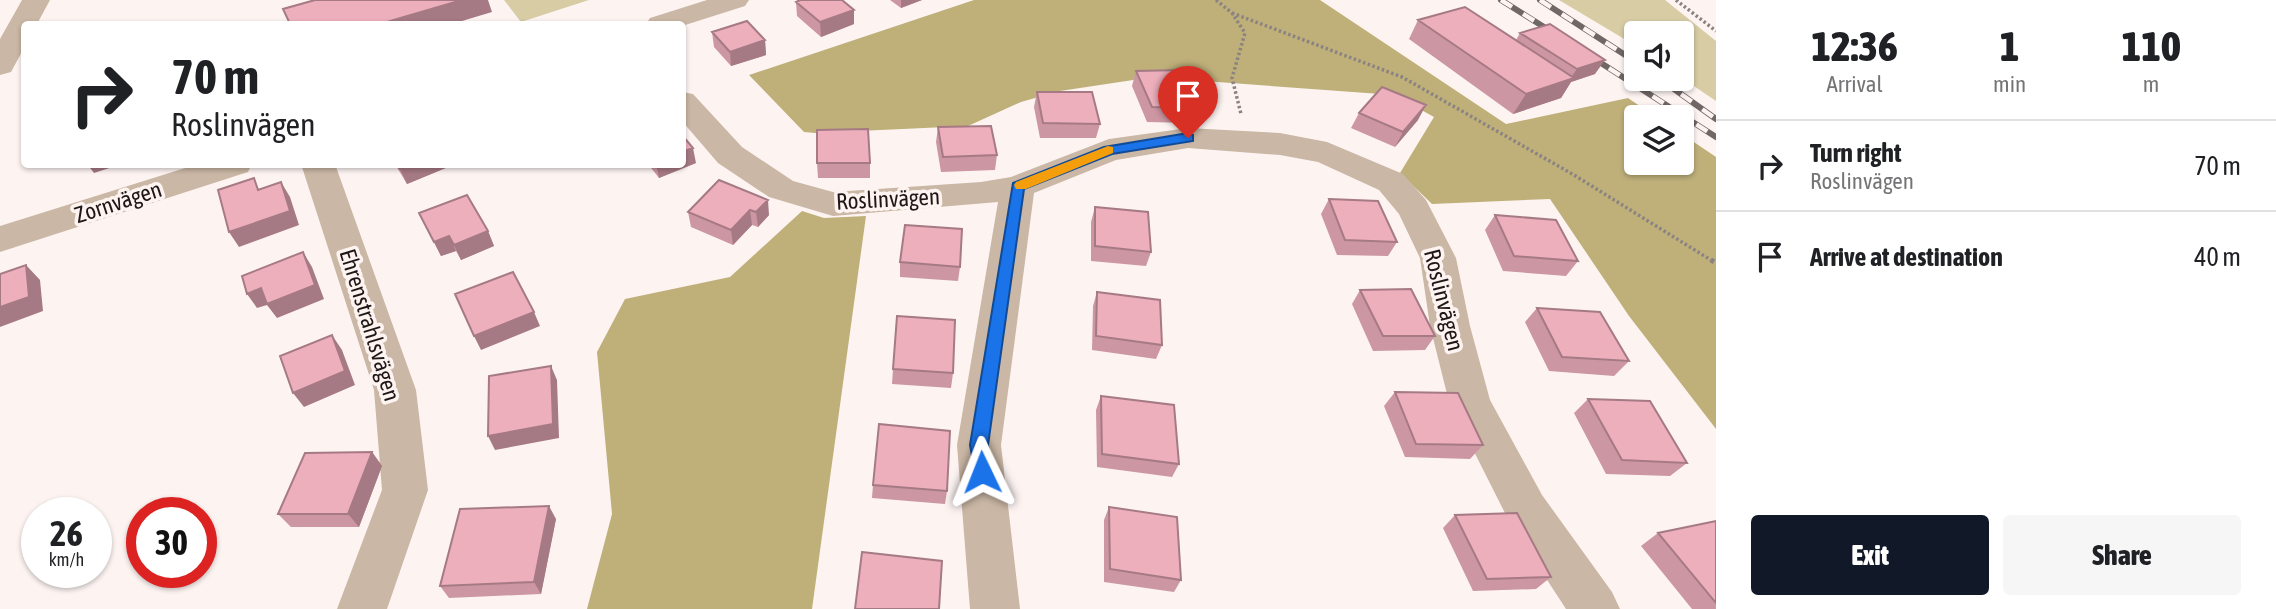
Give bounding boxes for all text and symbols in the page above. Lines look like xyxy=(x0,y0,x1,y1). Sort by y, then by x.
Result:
map controls xyxy=(1624,21,1694,175)
button: sound xyxy=(1624,21,1694,91)
text: 12:36 xyxy=(1811,22,1898,70)
text: 1 xyxy=(2000,22,2019,70)
text: 110 xyxy=(2121,22,2181,70)
text: 70 m xyxy=(171,48,259,104)
icon: right xyxy=(56,49,147,140)
pin xyxy=(1158,66,1218,138)
text: Arrival xyxy=(1826,71,1883,97)
text: min xyxy=(1993,71,2026,97)
text: m xyxy=(2143,71,2159,97)
icon: arrive xyxy=(1169,77,1207,115)
button: layers xyxy=(1624,105,1694,175)
text: Roslinvägen xyxy=(171,106,316,143)
text: Turn right xyxy=(1810,138,1901,168)
icon: right xyxy=(1751,147,1789,185)
text: 70 m xyxy=(2194,151,2241,181)
text: Roslinvägen xyxy=(1810,168,1914,194)
street label: Zornvägen xyxy=(71,176,165,228)
street label: Roslinvägen xyxy=(835,183,941,215)
icon: arrive xyxy=(1751,238,1789,276)
text: Arrive at destination xyxy=(1810,242,2003,272)
text: 40 m xyxy=(2194,242,2241,272)
street label: Ehrenstrahlsvägen xyxy=(335,246,405,404)
street label: Roslinvägen xyxy=(1419,246,1469,354)
position arrow xyxy=(945,435,1019,509)
speed limit sign: 30 xyxy=(126,497,217,588)
text: 26 xyxy=(50,513,83,553)
button: Exit xyxy=(1751,515,1989,595)
button: Share xyxy=(2003,515,2241,595)
text: km/h xyxy=(49,549,84,570)

